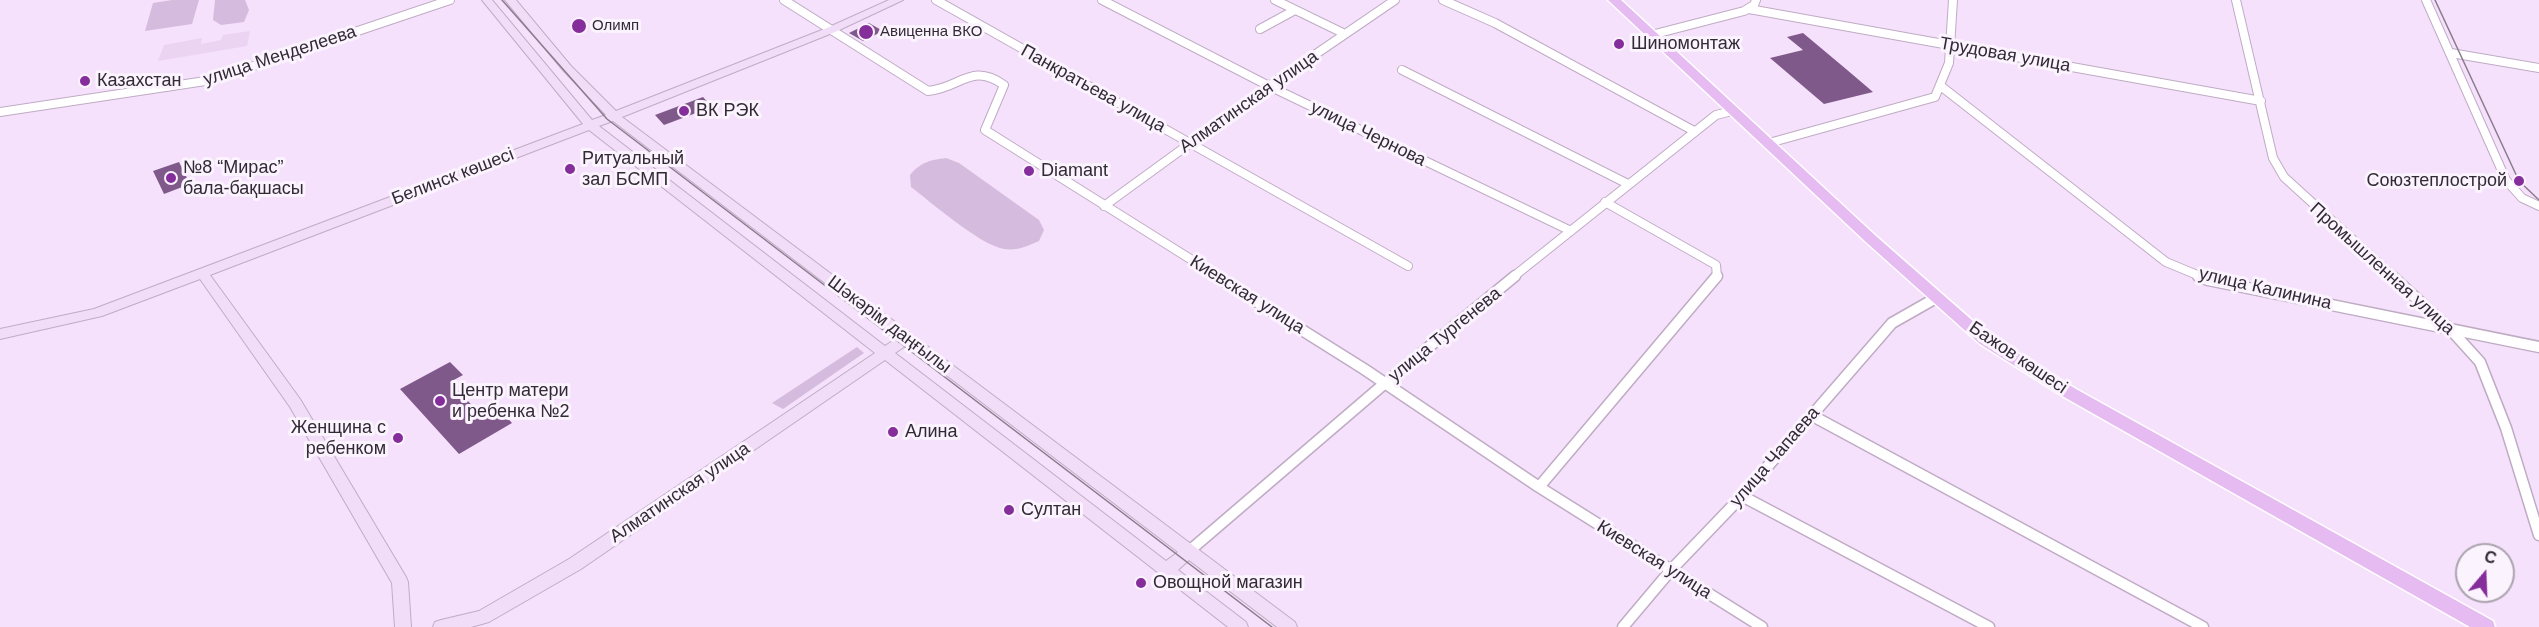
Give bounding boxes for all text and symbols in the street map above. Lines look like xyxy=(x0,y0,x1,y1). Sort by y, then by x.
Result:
marker: Олимп xyxy=(570,17,588,35)
place label: Олимп xyxy=(592,17,639,35)
street label: улица Менделеева xyxy=(201,21,359,91)
marker: Авиценна ВКО xyxy=(857,23,875,41)
place label: Авиценна ВКО xyxy=(880,23,982,41)
place label: Шиномонтаж xyxy=(1631,33,1740,55)
street label: Трудовая улица xyxy=(1938,33,2072,77)
marker: Шиномонтаж xyxy=(1612,37,1626,51)
street label: Панкратьева улица xyxy=(1017,40,1169,138)
street label: Алматинская улица xyxy=(1176,46,1322,158)
place label: Казахстан xyxy=(97,70,181,92)
marker: Казахстан xyxy=(78,74,92,88)
street label: улица Чернова xyxy=(1307,97,1429,171)
place label: ВК РЭК xyxy=(696,100,759,122)
marker: ВК РЭК xyxy=(677,104,691,118)
street label: Белинск көшесі xyxy=(389,144,517,210)
place label: Ритуальный зал БСМП xyxy=(582,148,684,190)
place label: №8 “Мирас” бала-бақшасы xyxy=(183,157,304,200)
place label: Diamant xyxy=(1041,160,1108,182)
marker: Ритуальный зал БСМП xyxy=(563,162,577,176)
marker: Diamant xyxy=(1022,164,1036,178)
place label: Союзтеплострой xyxy=(2366,170,2507,192)
marker: №8 “Мирас” бала-бақшасы xyxy=(164,171,178,185)
marker: Союзтеплострой xyxy=(2512,174,2526,188)
street label: Промышленная улица xyxy=(2305,198,2459,340)
street label: Киевская улица xyxy=(1186,251,1308,339)
street label: улица Калинина xyxy=(2197,263,2333,315)
street label: Шәкәрім даңғылы xyxy=(823,271,955,379)
street label: улица Тургенева xyxy=(1384,283,1506,387)
street label: Бажов көшесі xyxy=(1965,317,2071,399)
place label: Центр матери и ребенка №2 xyxy=(452,380,570,422)
marker: Центр матери и ребенка №2 xyxy=(433,394,447,408)
street label: улица Чапаева xyxy=(1726,403,1824,511)
place label: Женщина с ребенком xyxy=(291,417,386,460)
place label: Алина xyxy=(905,421,958,443)
marker: Алина xyxy=(886,425,900,439)
marker: Женщина с ребенком xyxy=(391,431,405,445)
street label: Алматинская улица xyxy=(606,438,754,548)
place label: Султан xyxy=(1021,499,1081,521)
marker: Султан xyxy=(1002,503,1016,517)
street label: Киевская улица xyxy=(1593,516,1715,604)
north arrow xyxy=(2455,543,2515,603)
text: С xyxy=(2482,547,2499,567)
place label: Овощной магазин xyxy=(1153,572,1303,594)
marker: Овощной магазин xyxy=(1134,576,1148,590)

